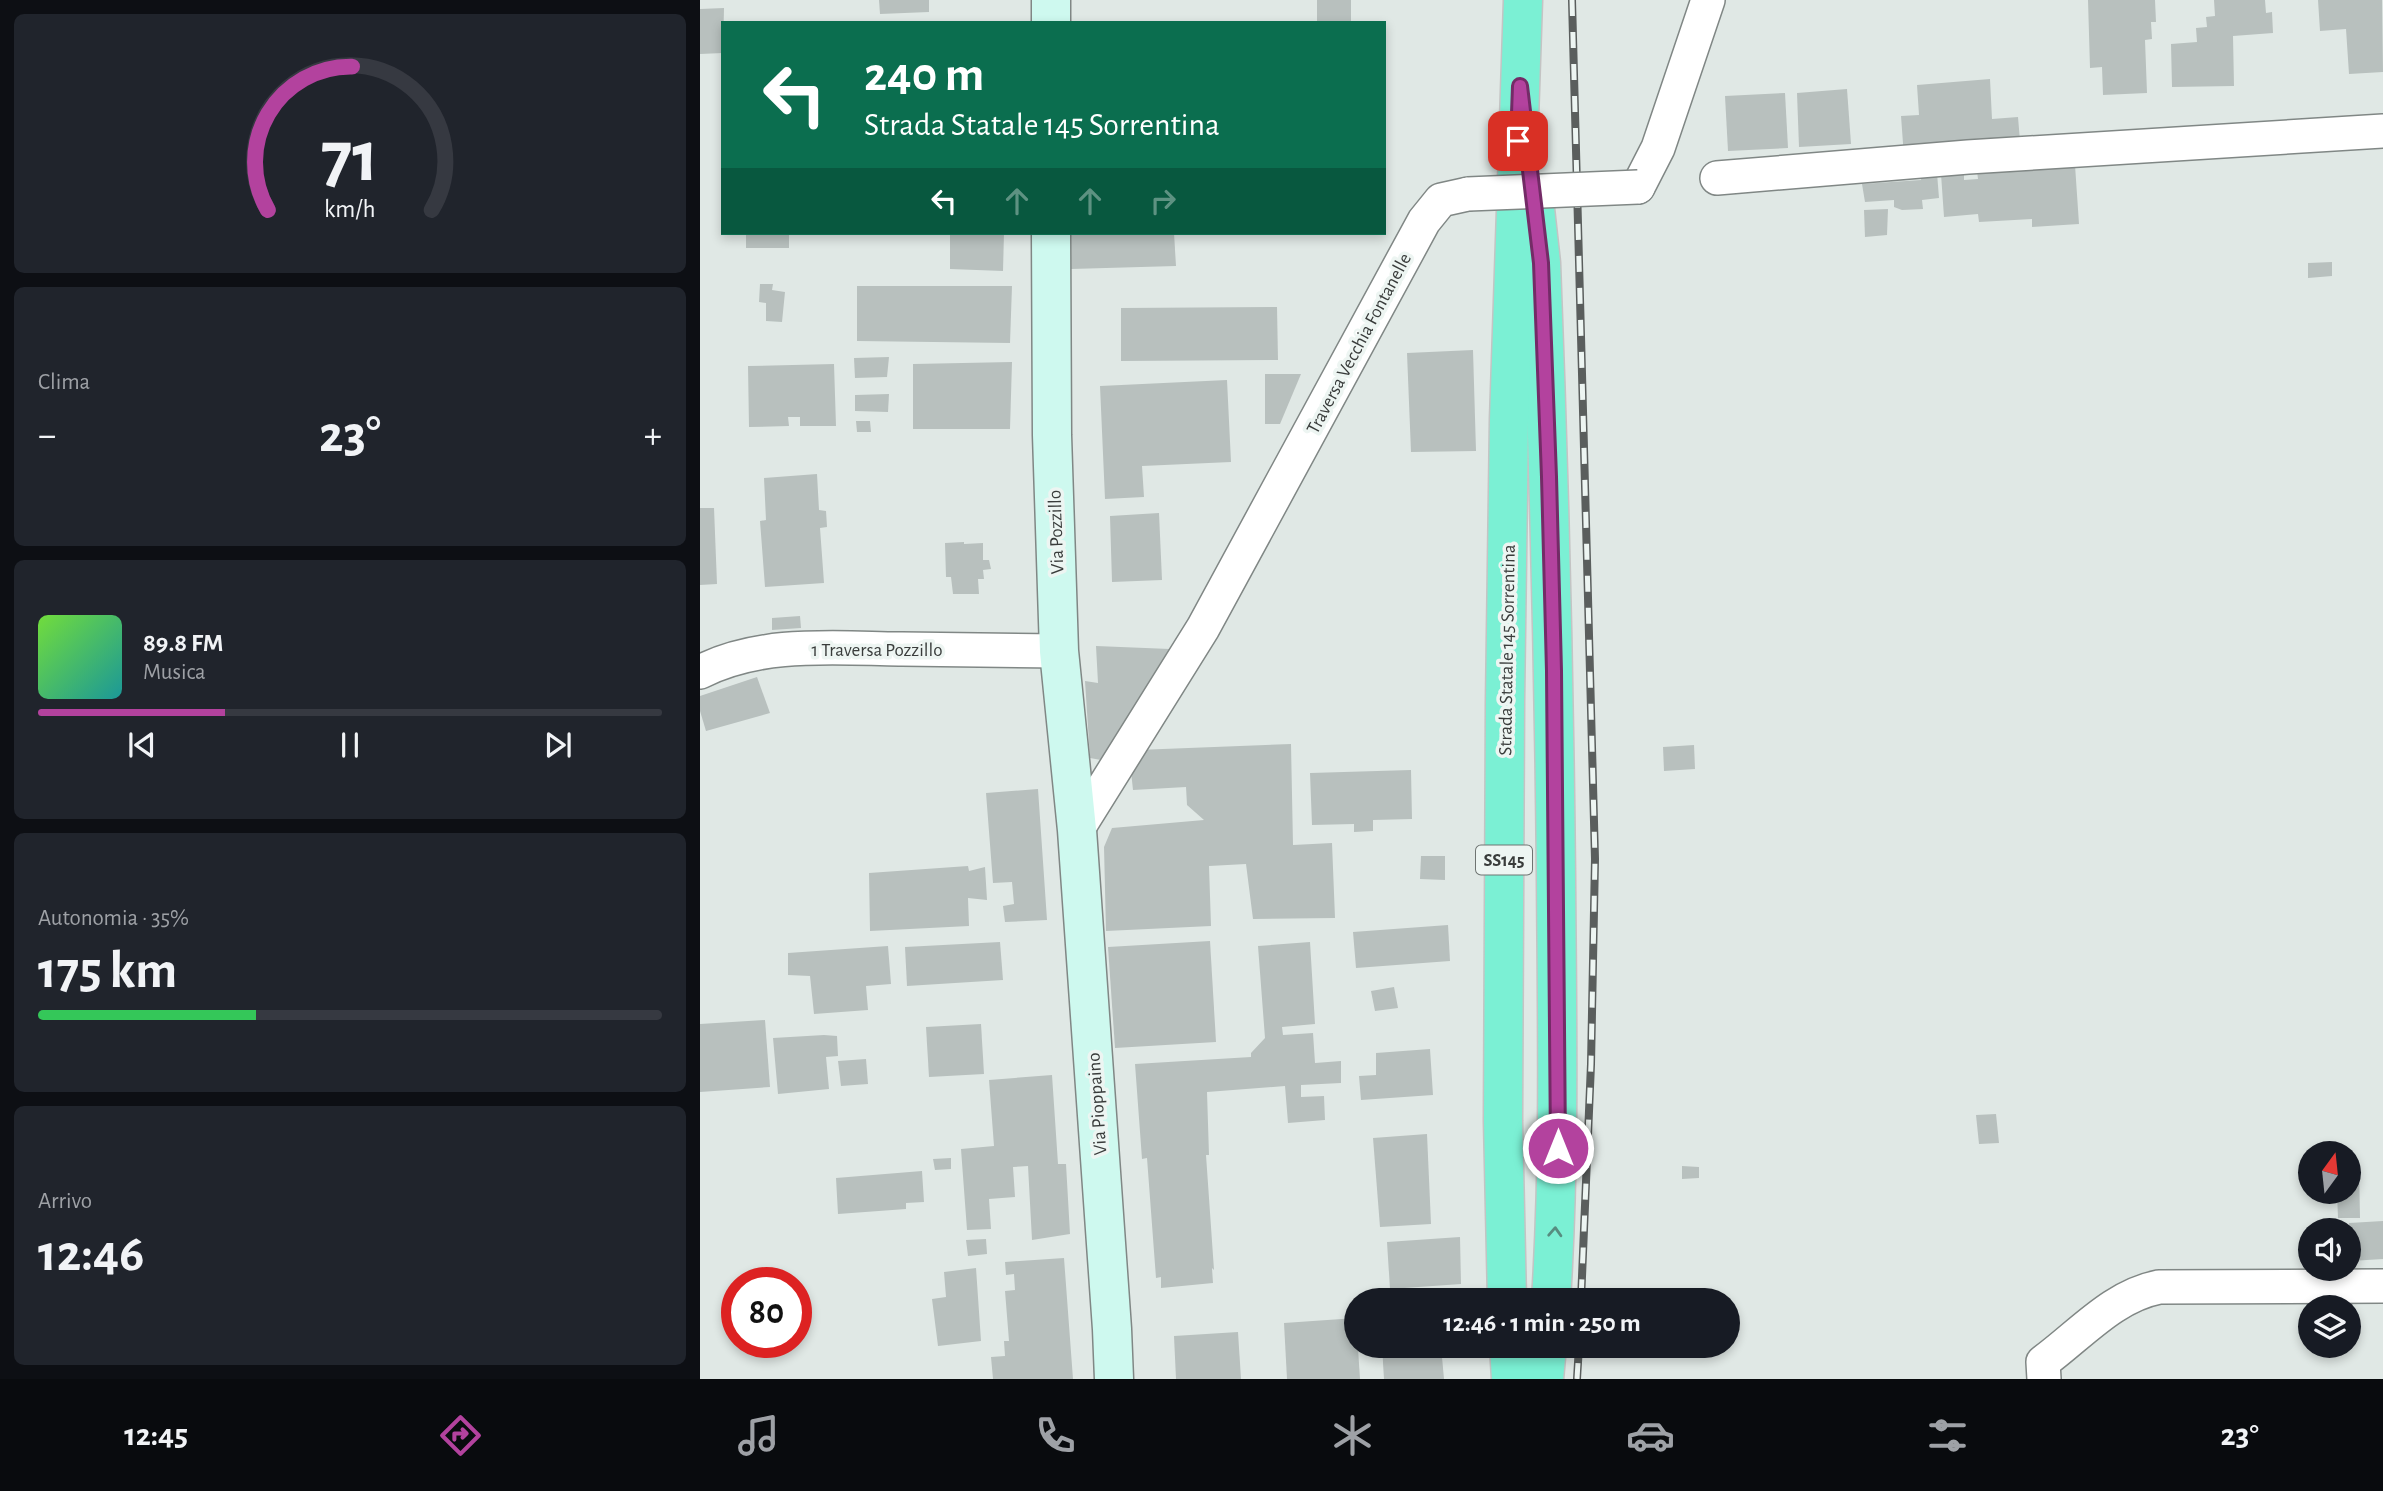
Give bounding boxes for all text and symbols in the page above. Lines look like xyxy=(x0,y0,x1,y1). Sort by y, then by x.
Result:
icon: left xyxy=(749,49,840,140)
text: 240 m xyxy=(864,51,984,100)
text: Strada Statale 145 Sorrentina xyxy=(864,109,1220,141)
pin xyxy=(1488,111,1548,171)
text: 71 xyxy=(321,122,379,195)
icon: arrive xyxy=(1499,122,1537,160)
icon: left xyxy=(925,182,963,220)
icon: ahead xyxy=(998,182,1036,220)
icon: ahead xyxy=(1071,182,1109,220)
icon: right xyxy=(1144,182,1182,220)
text: km/h xyxy=(324,196,376,221)
street label: Traversa Vecchia Fontanelle xyxy=(1304,250,1415,437)
text: Clima xyxy=(38,371,90,394)
text: 23° xyxy=(319,409,381,461)
text: − xyxy=(38,417,56,455)
text: + xyxy=(644,417,662,455)
street label: Via Pozzillo xyxy=(1046,489,1067,574)
street label: Strada Statale 145 Sorrentina xyxy=(1496,544,1519,756)
text: 89.8 FM xyxy=(143,630,223,656)
street label: 1 Traversa Pozzillo xyxy=(812,641,942,660)
text: Musica xyxy=(143,661,206,684)
icon: previous xyxy=(123,726,161,764)
icon: pause xyxy=(331,726,369,764)
icon: next xyxy=(539,726,577,764)
road number: SS145 xyxy=(1476,846,1532,874)
text: Autonomia · 35% xyxy=(38,907,189,930)
text: 175 km xyxy=(38,945,177,997)
street label: Via Pioppaino xyxy=(1084,1052,1111,1156)
position arrow xyxy=(1521,1111,1595,1185)
north arrow xyxy=(2298,1141,2361,1204)
map controls xyxy=(2298,1141,2361,1358)
text: Arrivo xyxy=(38,1190,92,1213)
button: sound xyxy=(2298,1218,2361,1281)
one-way arrow xyxy=(1548,1226,1563,1237)
text: 12:46 xyxy=(38,1228,144,1280)
speed limit sign: 80 xyxy=(721,1267,812,1358)
button: layers xyxy=(2298,1295,2361,1358)
text: 12:46 · 1 min · 250 m xyxy=(1443,1310,1641,1336)
icon: directions xyxy=(436,1411,485,1460)
icon: music xyxy=(734,1411,783,1460)
icon: phone xyxy=(1031,1411,1080,1460)
icon: climate xyxy=(1328,1411,1377,1460)
icon: car xyxy=(1626,1411,1675,1460)
icon: filters xyxy=(1923,1411,1972,1460)
text: 12:45 xyxy=(124,1419,188,1451)
text: 23° xyxy=(2221,1419,2259,1451)

